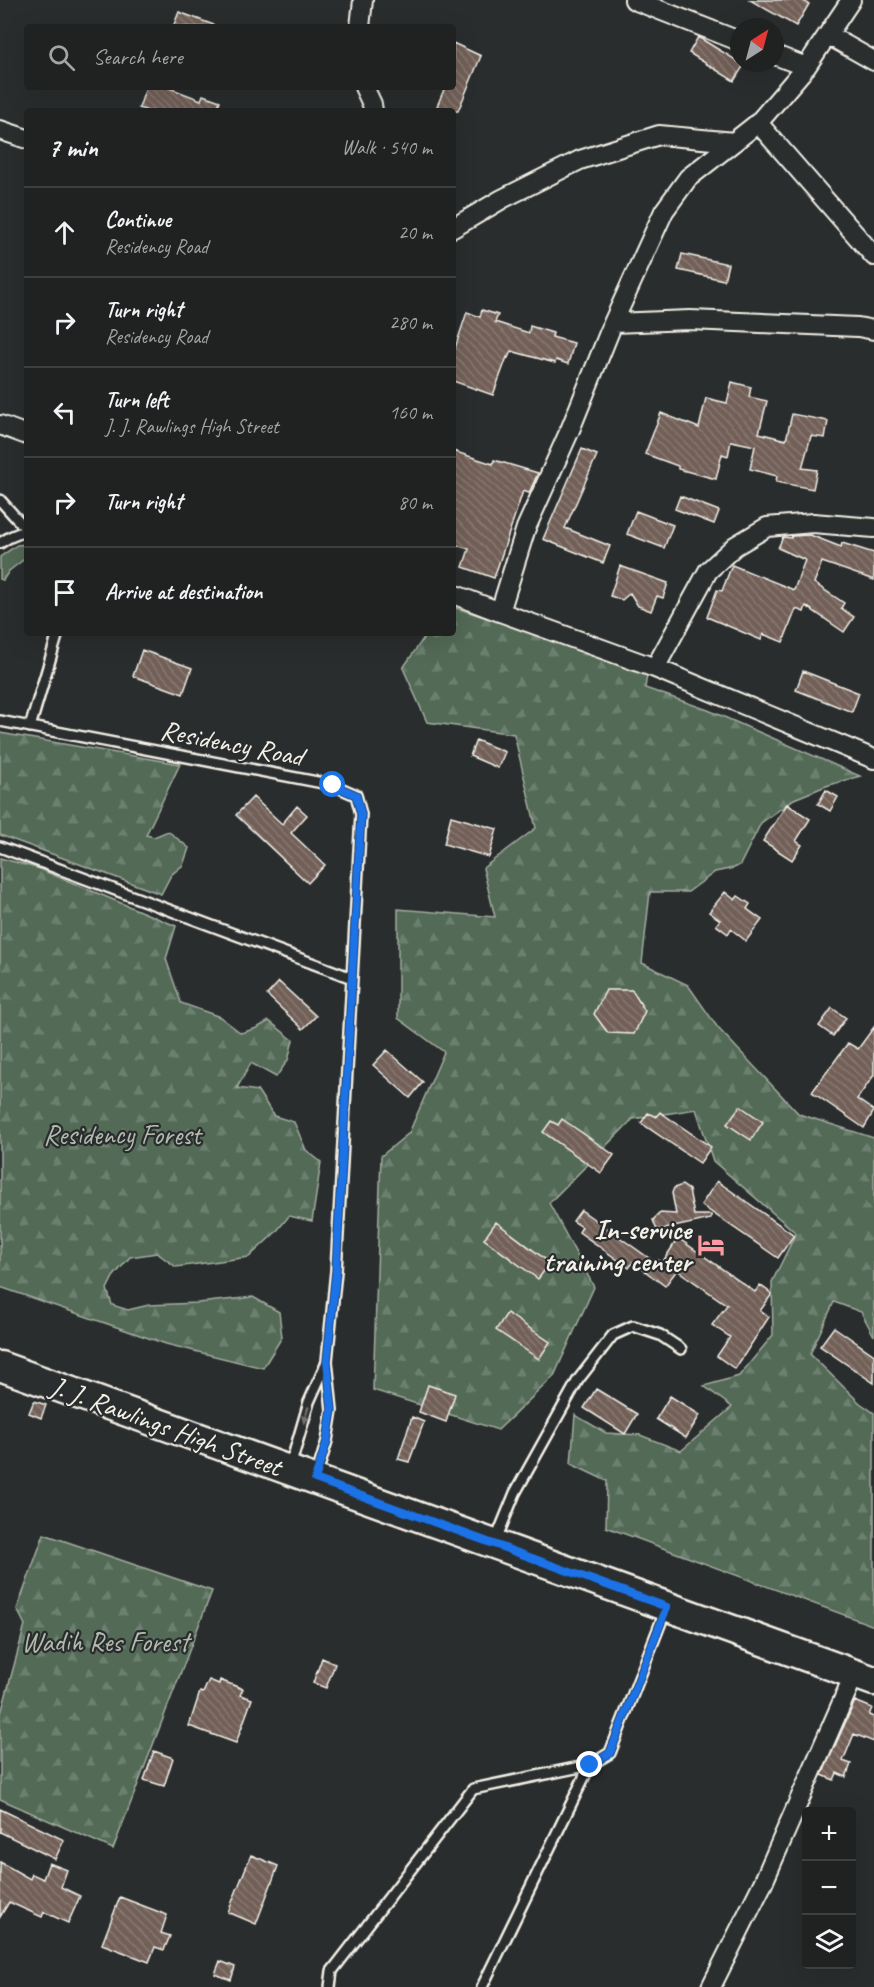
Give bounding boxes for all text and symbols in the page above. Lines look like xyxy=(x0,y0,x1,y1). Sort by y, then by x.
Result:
north arrow xyxy=(730,18,784,72)
search box xyxy=(24,24,456,90)
icon: search xyxy=(45,41,78,74)
text: Search here xyxy=(93,43,183,71)
text: 7 min xyxy=(48,131,98,164)
text: Walk · 540 m xyxy=(342,135,432,160)
text: Continue xyxy=(105,206,171,234)
icon: ahead xyxy=(48,216,81,249)
text: 20 m xyxy=(398,220,432,245)
text: Residency Road xyxy=(105,234,208,259)
text: Turn right xyxy=(105,296,182,324)
icon: right xyxy=(48,306,81,339)
text: 280 m xyxy=(389,310,432,335)
text: Residency Road xyxy=(105,324,208,349)
text: Turn left xyxy=(105,386,169,414)
icon: left xyxy=(48,396,81,429)
text: 160 m xyxy=(389,400,432,425)
text: J. J. Rawlings High Street xyxy=(105,414,279,439)
icon: right xyxy=(48,486,81,519)
text: Turn right xyxy=(105,488,182,516)
text: 80 m xyxy=(398,490,432,515)
icon: arrive xyxy=(48,576,81,609)
text: Arrive at destination xyxy=(105,578,262,606)
street label: Residency Road xyxy=(158,712,310,775)
route start xyxy=(319,771,345,797)
park label: Residency Forest xyxy=(43,1117,204,1152)
place label: In-service training center xyxy=(544,1212,694,1279)
hotel icon: In-service training center xyxy=(696,1230,726,1260)
street label: J. J. Rawlings High Street xyxy=(44,1367,289,1485)
one-way arrow xyxy=(301,1406,310,1424)
park label: Wadih Res Forest xyxy=(21,1624,193,1659)
route end xyxy=(576,1751,602,1777)
map controls xyxy=(802,1807,856,1969)
button: + xyxy=(802,1807,856,1861)
button: − xyxy=(802,1861,856,1915)
button: layers xyxy=(802,1915,856,1969)

